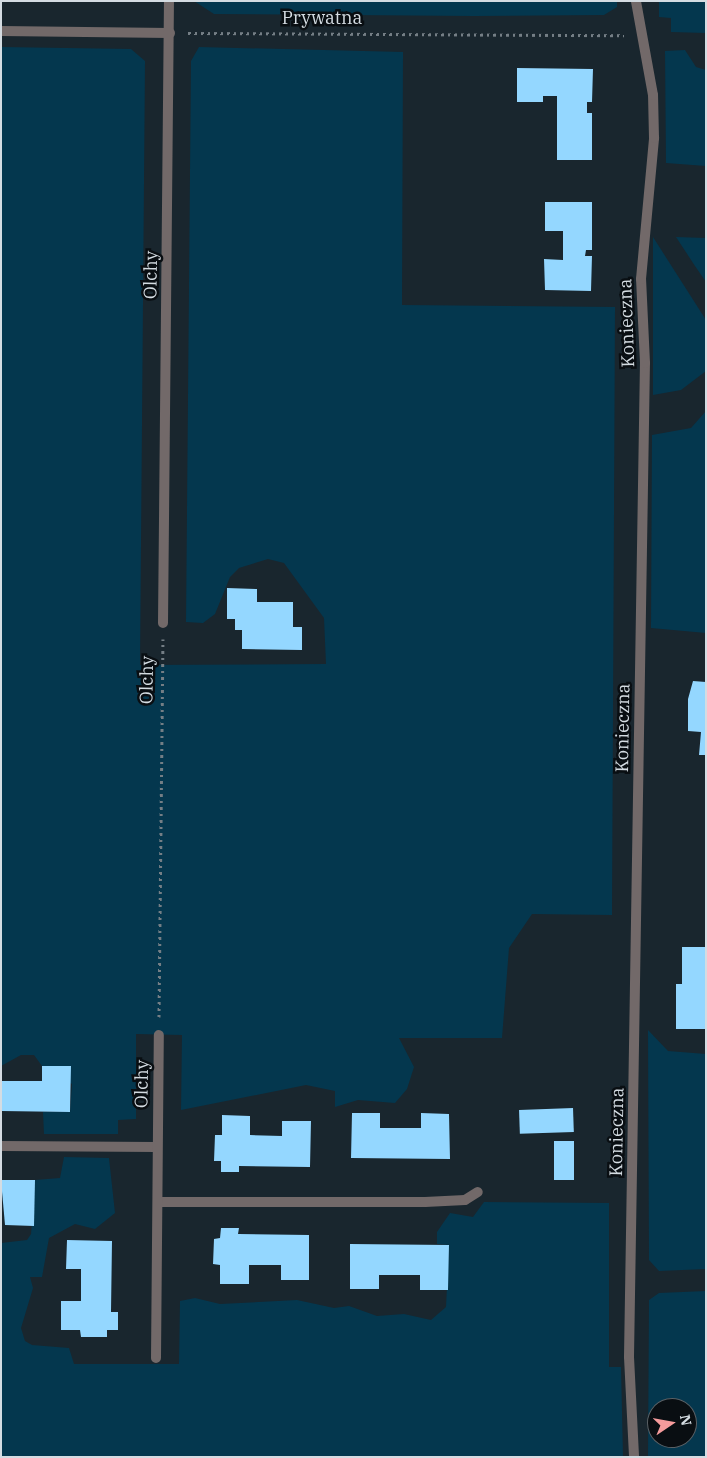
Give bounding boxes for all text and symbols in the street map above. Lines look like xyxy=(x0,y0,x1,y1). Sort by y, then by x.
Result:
street label: Prywatna xyxy=(282,7,362,29)
street label: Olchy xyxy=(140,251,162,299)
street label: Konieczna xyxy=(615,278,639,368)
street label: Olchy xyxy=(136,656,158,704)
street label: Konieczna xyxy=(611,683,635,773)
street label: Olchy xyxy=(131,1060,153,1108)
street label: Konieczna xyxy=(605,1087,629,1177)
north arrow xyxy=(647,1398,697,1448)
text: N xyxy=(676,1413,696,1427)

